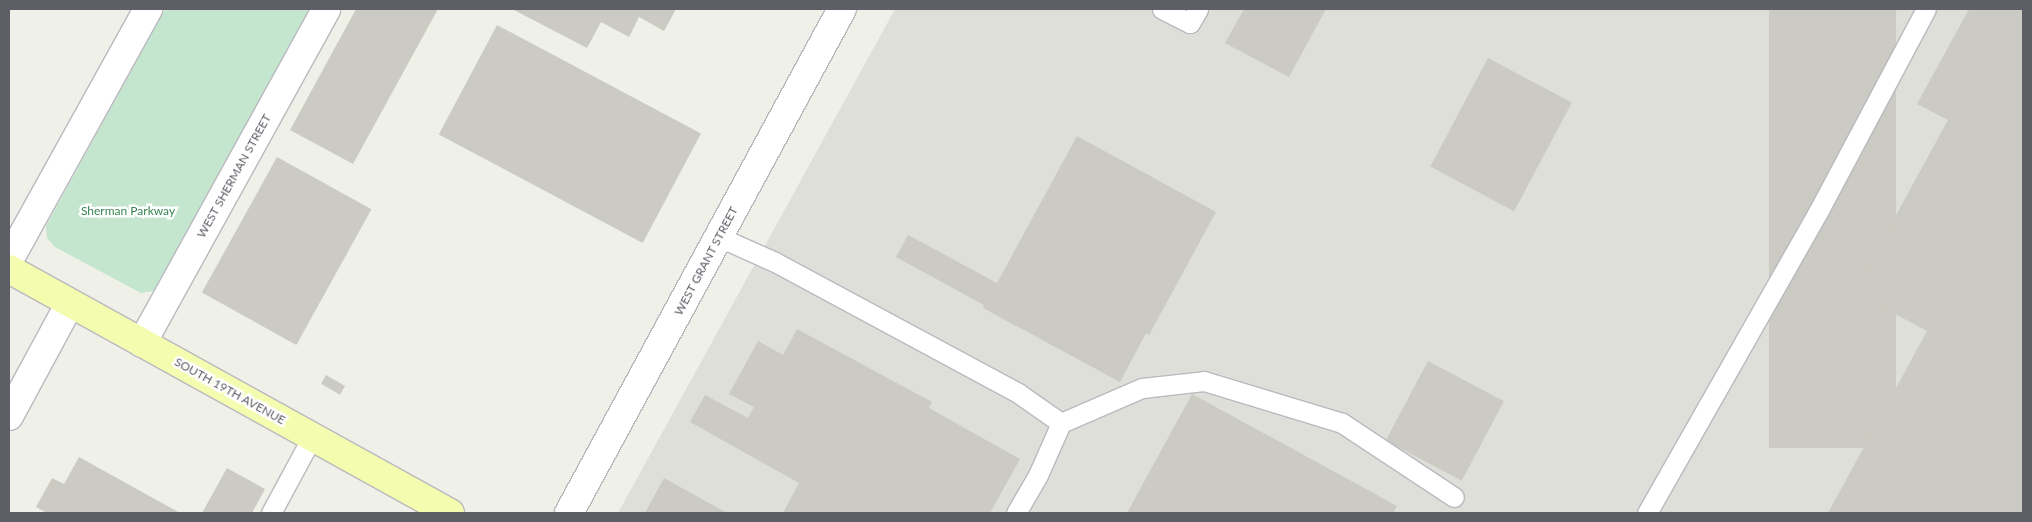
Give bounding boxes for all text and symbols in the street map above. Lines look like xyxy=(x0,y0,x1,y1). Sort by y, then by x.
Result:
street label: WEST SHERMAN STREET xyxy=(194,111,274,241)
park label: Sherman Parkway xyxy=(81,204,175,218)
street label: WEST GRANT STREET xyxy=(671,204,741,318)
street label: SOUTH 19TH AVENUE xyxy=(172,354,288,428)

